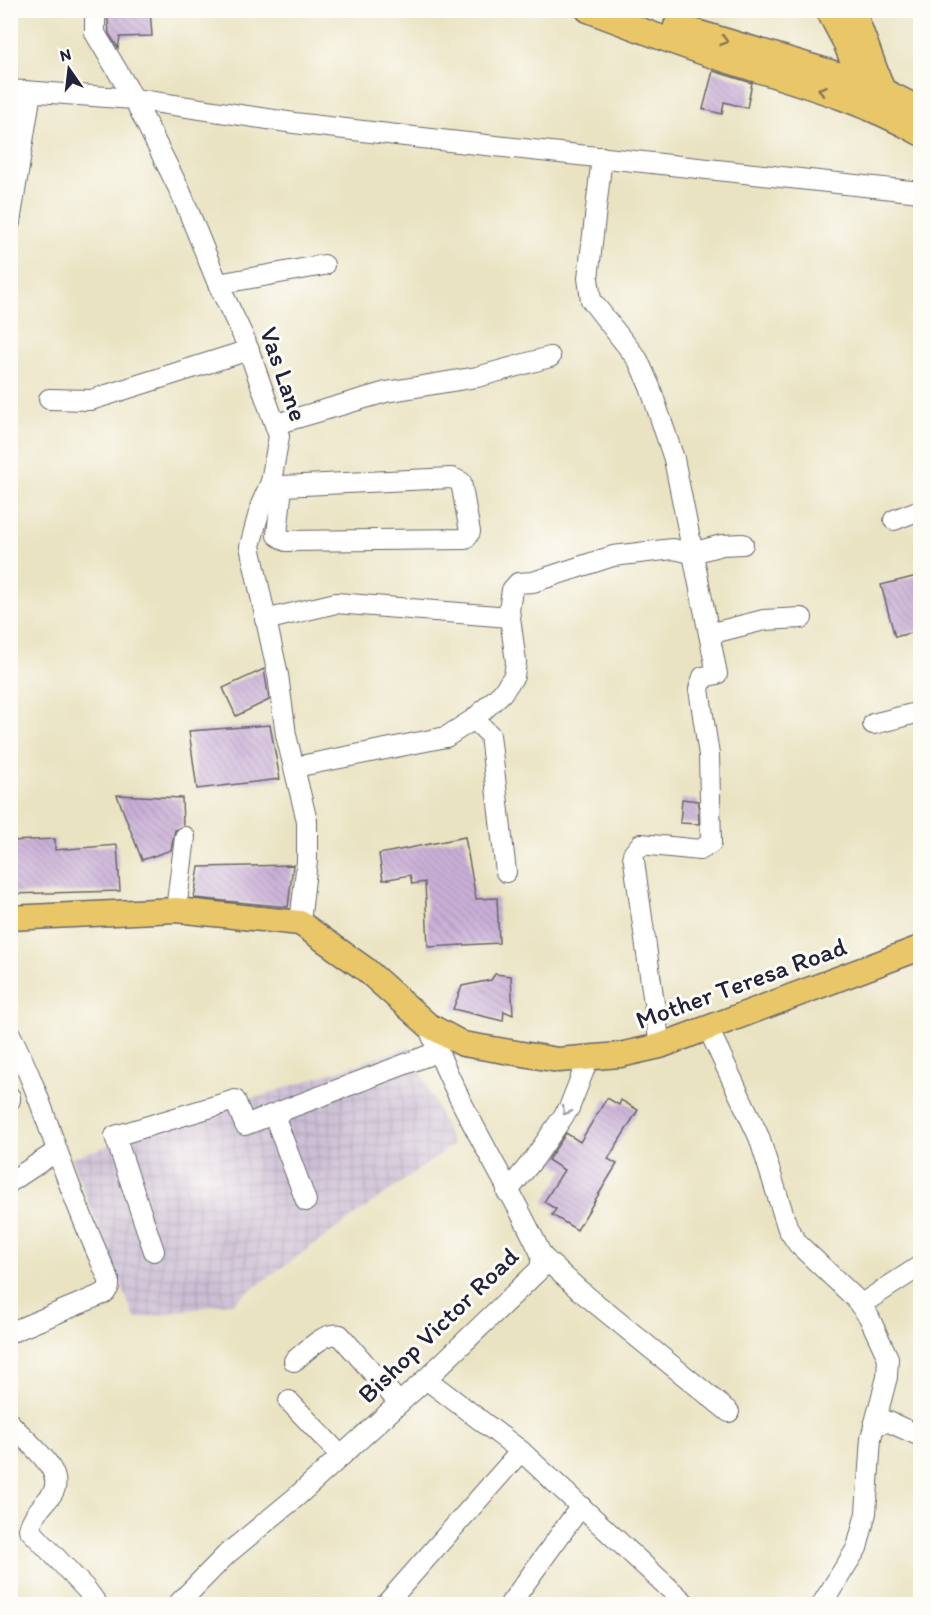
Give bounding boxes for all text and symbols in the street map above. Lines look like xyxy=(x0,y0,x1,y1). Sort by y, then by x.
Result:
one-way arrow xyxy=(718,34,729,46)
north arrow xyxy=(39,39,99,99)
text: N xyxy=(58,44,73,65)
one-way arrow xyxy=(817,84,827,97)
street label: Vas Lane xyxy=(253,323,315,425)
street label: Mother Teresa Road xyxy=(631,930,851,1036)
one-way arrow xyxy=(562,1105,573,1115)
street label: Bishop Victor Road xyxy=(351,1240,526,1410)

